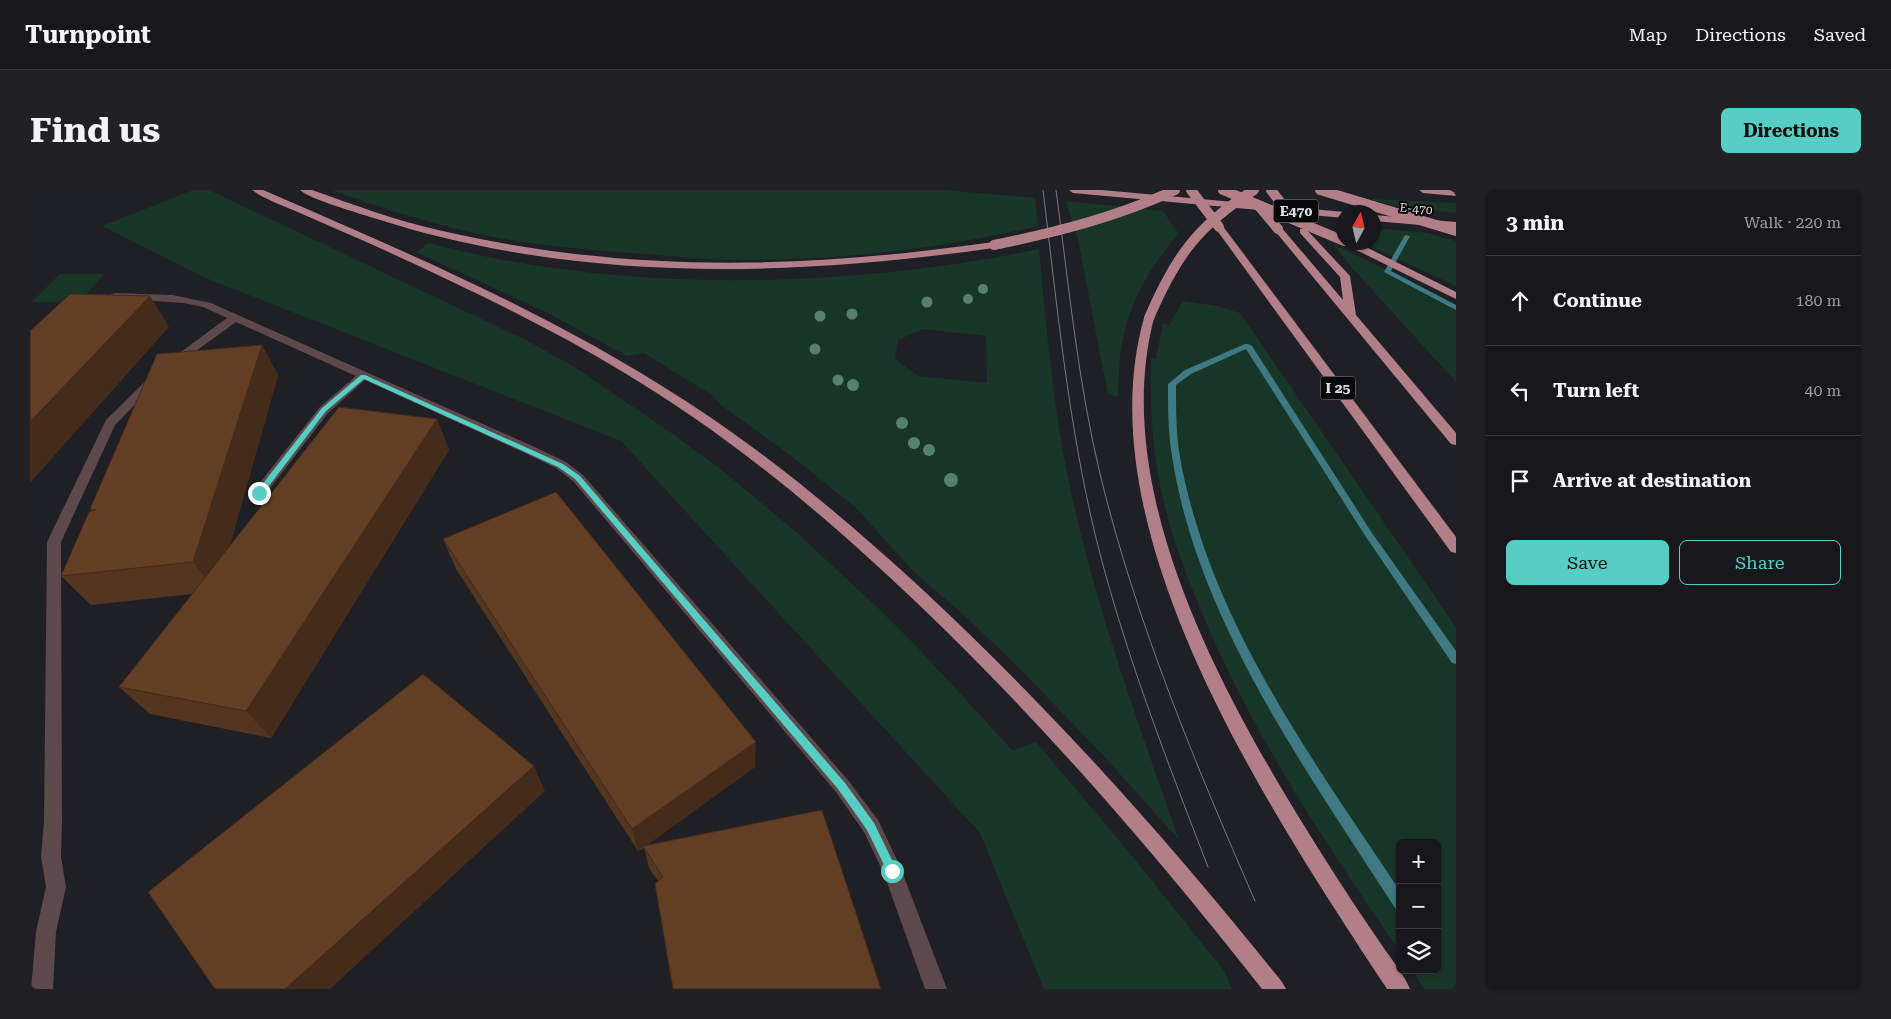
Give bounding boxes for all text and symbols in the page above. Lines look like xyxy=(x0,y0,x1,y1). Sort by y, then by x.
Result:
text: Turnpoint xyxy=(25,21,151,49)
text: Map xyxy=(1629,24,1667,45)
text: Directions xyxy=(1695,24,1786,45)
text: Saved xyxy=(1814,24,1866,45)
button: Directions xyxy=(1721,108,1861,153)
text: Find us xyxy=(30,110,160,151)
road number: E470 xyxy=(1274,200,1318,222)
street label: E-470 xyxy=(1399,201,1433,217)
north arrow xyxy=(1336,205,1381,250)
text: 3 min xyxy=(1506,211,1564,235)
text: Walk · 220 m xyxy=(1744,213,1841,232)
icon: ahead xyxy=(1506,287,1534,315)
text: Continue xyxy=(1553,289,1642,312)
text: 180 m xyxy=(1795,291,1841,310)
road number: I 25 xyxy=(1320,377,1356,400)
icon: left xyxy=(1506,377,1534,405)
text: Turn left xyxy=(1553,379,1639,402)
text: 40 m xyxy=(1804,381,1841,400)
icon: arrive xyxy=(1506,467,1534,495)
text: Arrive at destination xyxy=(1553,469,1751,492)
route end xyxy=(248,482,271,505)
button: Save xyxy=(1506,540,1669,585)
button: Share xyxy=(1679,540,1841,585)
map controls xyxy=(1396,839,1441,974)
button: + xyxy=(1396,839,1441,884)
route start xyxy=(881,860,904,883)
button: − xyxy=(1396,884,1441,929)
button: layers xyxy=(1396,929,1441,974)

